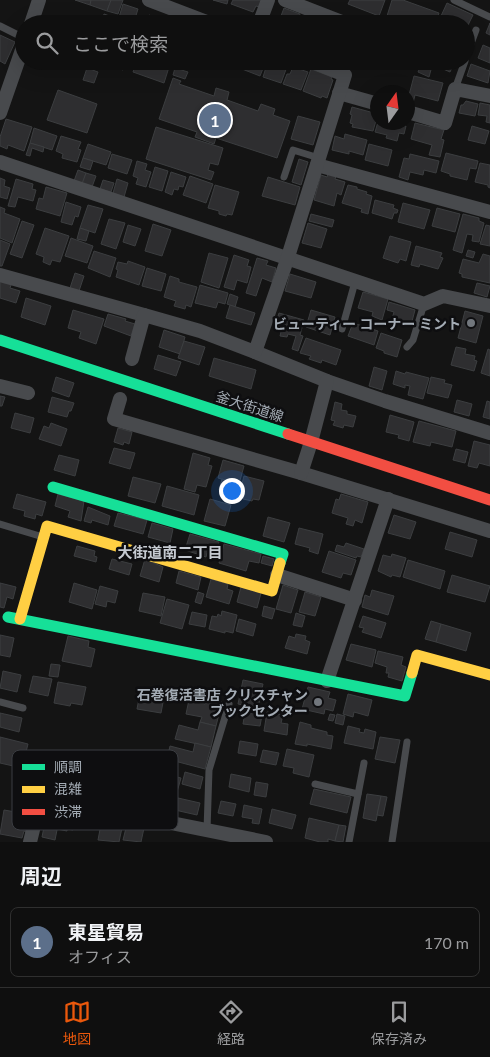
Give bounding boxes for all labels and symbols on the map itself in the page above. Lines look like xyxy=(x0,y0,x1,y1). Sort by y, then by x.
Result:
north arrow xyxy=(370,85,415,130)
pin: 1 xyxy=(199,101,231,139)
place label: ビューティー コーナー ミント xyxy=(273,315,461,332)
marker: ビューティー コーナー ミント xyxy=(465,317,477,329)
street label: 釜大街道線 xyxy=(214,387,286,425)
your location xyxy=(219,478,245,504)
district label: 大街道南二丁目 xyxy=(117,543,223,561)
place label: 石巻復活書店 クリスチャン ブックセンター xyxy=(137,686,308,719)
marker: 石巻復活書店 クリスチャン ブックセンター xyxy=(312,696,324,708)
legend xyxy=(12,750,178,830)
text: 順調 xyxy=(54,758,82,775)
text: 混雑 xyxy=(54,780,82,797)
text: 渋滞 xyxy=(54,803,82,820)

